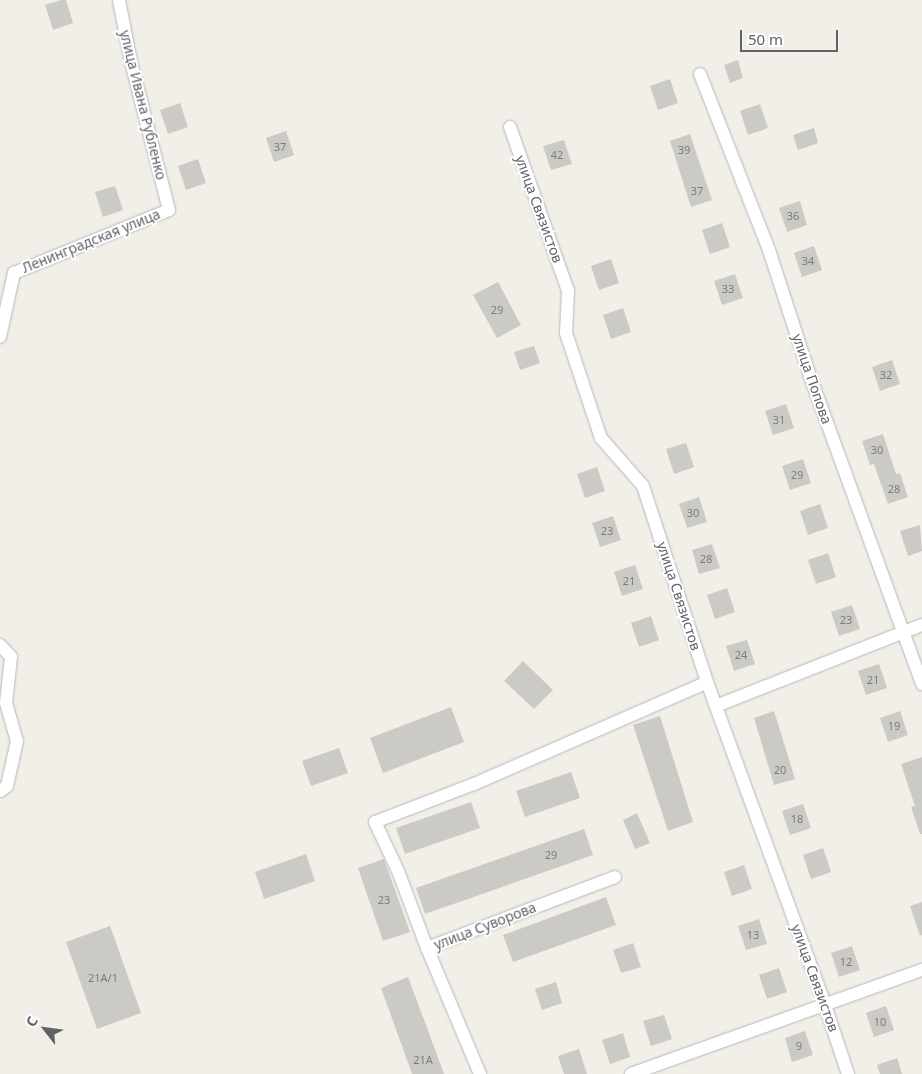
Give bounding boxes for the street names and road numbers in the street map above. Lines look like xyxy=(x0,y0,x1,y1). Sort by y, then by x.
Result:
street label: улица Ивана Рубленко xyxy=(116,28,170,182)
street label: улица Связистов xyxy=(512,153,566,265)
street label: Ленинградская улица xyxy=(19,206,163,276)
street label: улица Попова xyxy=(789,332,835,426)
street label: улица Связистов xyxy=(654,540,704,652)
street label: улица Суворова xyxy=(432,899,538,953)
street label: улица Связистов xyxy=(788,922,842,1034)

